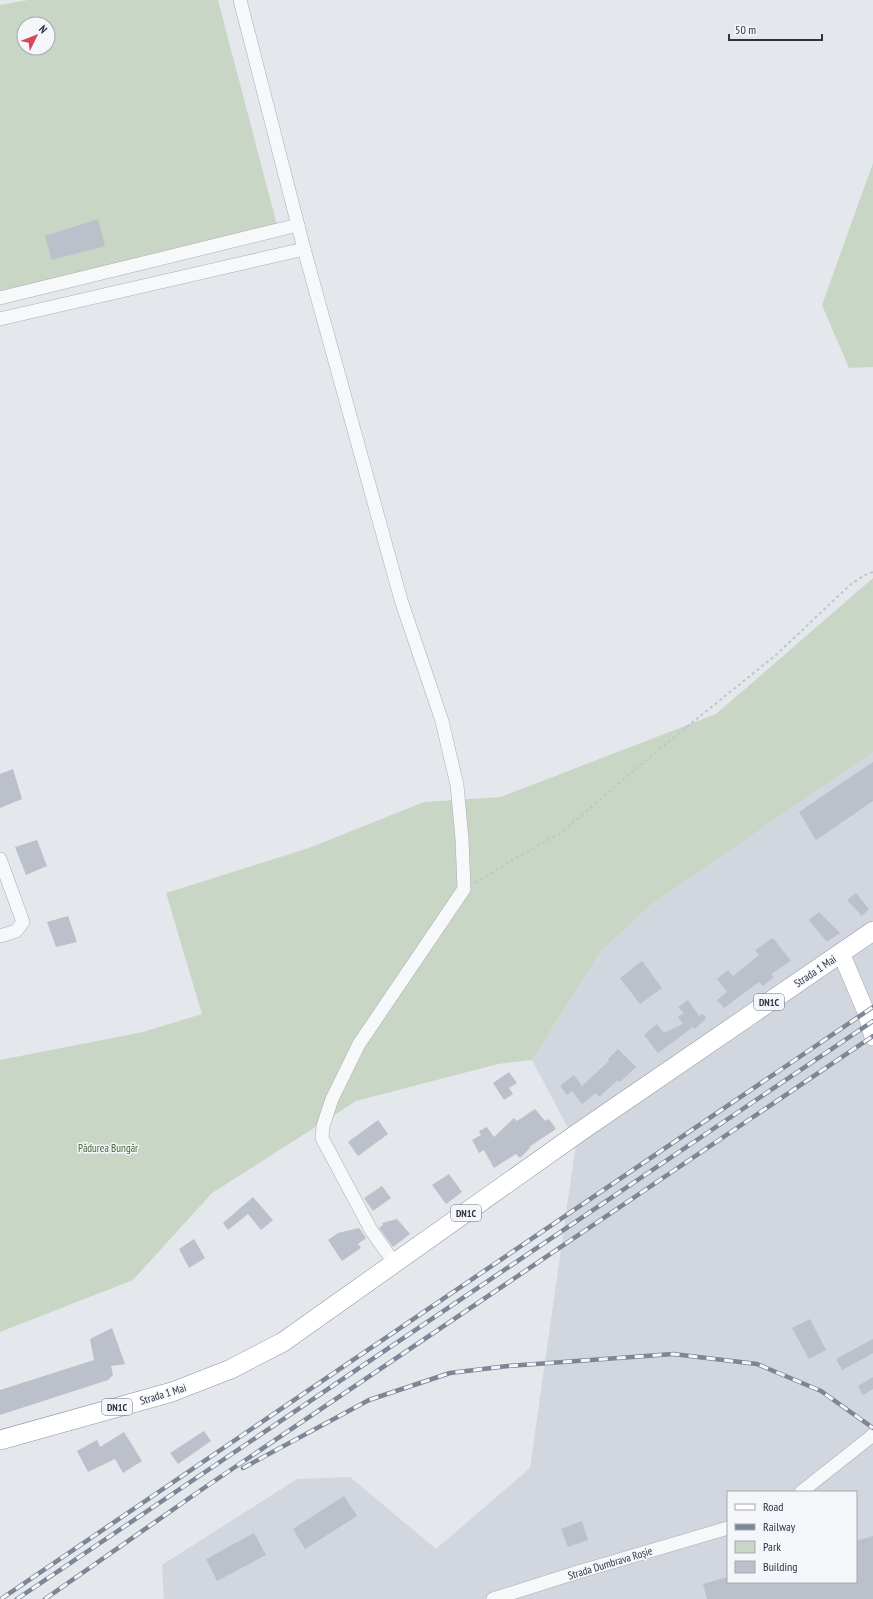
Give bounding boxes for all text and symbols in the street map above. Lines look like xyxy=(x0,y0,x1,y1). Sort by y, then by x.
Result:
north arrow xyxy=(16,16,56,56)
scale bar xyxy=(729,16,822,42)
text: N xyxy=(36,22,50,36)
text: 50 m xyxy=(735,22,756,37)
street label: Strada 1 Mai xyxy=(791,952,839,990)
road number: DN1C xyxy=(754,994,784,1010)
park label: Pădurea Bungăr xyxy=(78,1141,138,1155)
road number: DN1C xyxy=(451,1205,481,1221)
street label: Strada 1 Mai xyxy=(138,1380,188,1408)
road number: DN1C xyxy=(102,1399,132,1415)
legend xyxy=(727,1491,857,1583)
text: Road xyxy=(763,1499,783,1514)
text: Railway xyxy=(763,1519,796,1534)
text: Park xyxy=(763,1539,781,1554)
street label: Strada Dumbrava Roșie xyxy=(566,1543,654,1583)
text: Building xyxy=(763,1559,798,1574)

